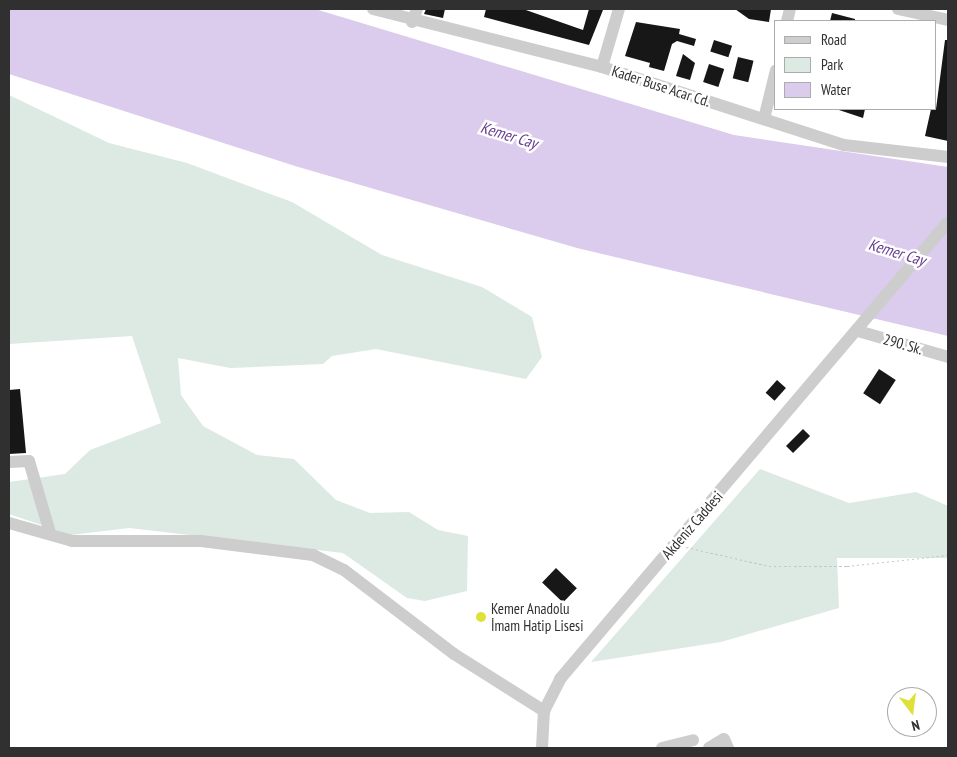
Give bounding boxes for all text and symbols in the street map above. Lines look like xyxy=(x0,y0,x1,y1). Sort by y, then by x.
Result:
legend xyxy=(774,20,937,110)
text: Road xyxy=(821,30,847,49)
text: Park xyxy=(821,55,843,74)
street label: Kader Buse Acar Cd. xyxy=(609,62,713,110)
text: Water xyxy=(821,80,851,99)
water label: Kemer Cay xyxy=(478,117,540,153)
water label: Kemer Cay xyxy=(866,234,928,270)
street label: 290. Sk. xyxy=(881,330,925,358)
street label: Akdeniz Caddesi xyxy=(658,487,726,563)
place label: Kemer Anadolu İmam Hatip Lisesi xyxy=(491,599,583,634)
marker: Kemer Anadolu İmam Hatip Lisesi xyxy=(475,611,487,623)
north arrow xyxy=(887,687,937,737)
text: N xyxy=(910,716,922,735)

